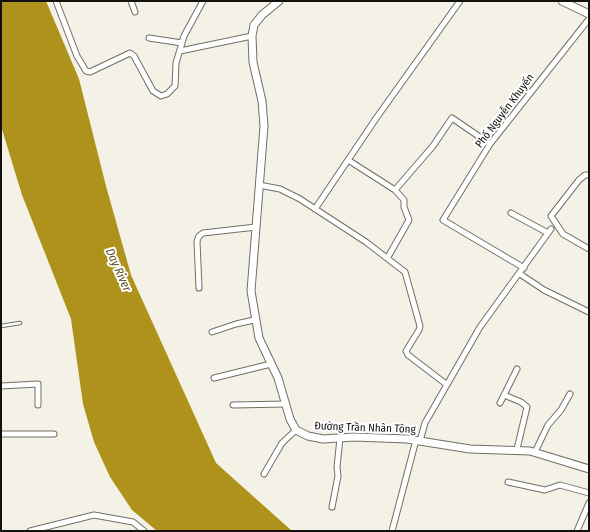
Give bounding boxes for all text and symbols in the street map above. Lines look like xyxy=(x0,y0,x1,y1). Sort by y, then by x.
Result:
street label: Phố Nguyễn Khuyến xyxy=(473,71,537,151)
water label: Day River xyxy=(102,246,134,294)
street label: Đường Trần Nhân Tông xyxy=(314,420,416,436)

